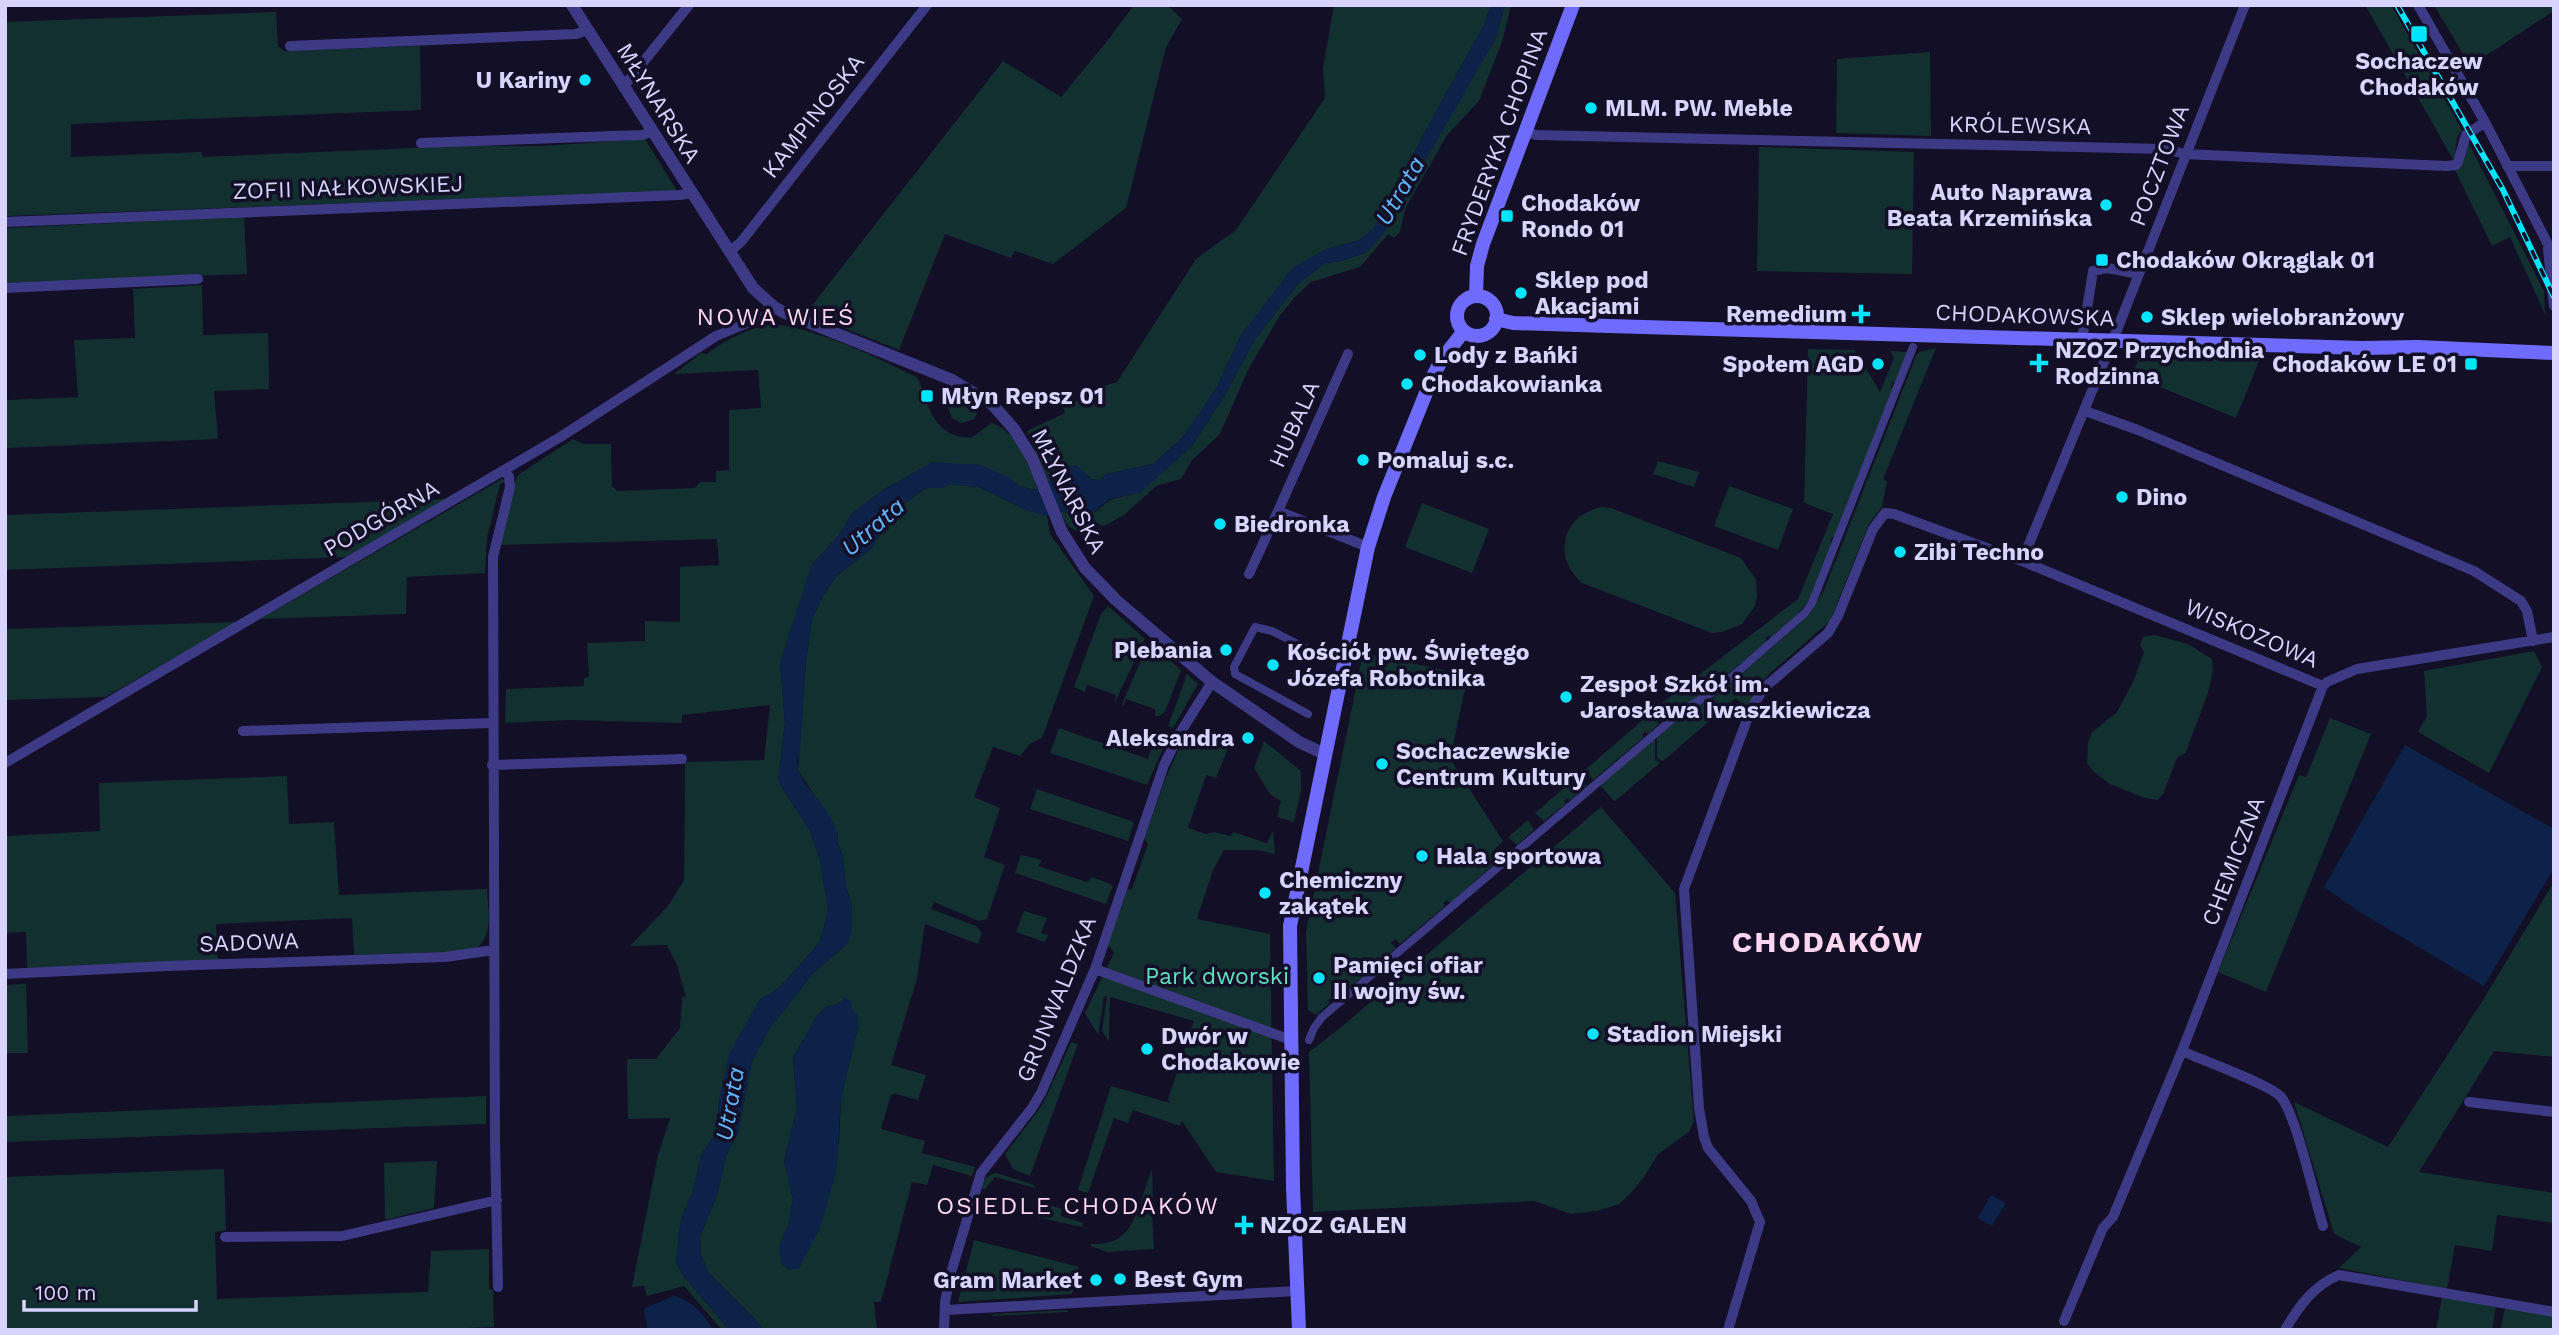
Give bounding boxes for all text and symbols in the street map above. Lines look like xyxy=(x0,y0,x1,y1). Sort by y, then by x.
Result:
marker: Sochaczew Chodaków xyxy=(2409,24,2429,44)
street label: FRYDERYKA CHOPINA xyxy=(1446,25,1553,260)
street label: MŁYNARSKA xyxy=(611,38,706,168)
place label: Sochaczew Chodaków xyxy=(2355,48,2483,101)
street label: KAMPINOSKA xyxy=(757,49,870,184)
place label: U Kariny xyxy=(476,67,571,94)
marker: U Kariny xyxy=(577,72,593,88)
place label: MLM. PW. Meble xyxy=(1605,95,1793,122)
marker: MLM. PW. Meble xyxy=(1583,100,1599,116)
street label: POCZTOWA xyxy=(2124,100,2195,230)
street label: KRÓLEWSKA xyxy=(1948,110,2092,140)
water label: Utrata xyxy=(1369,152,1431,230)
street label: ZOFII NAŁKOWSKIEJ xyxy=(232,170,464,205)
place label: Auto Naprawa Beata Krzemińska xyxy=(1887,179,2093,232)
place label: Chodaków Rondo 01 xyxy=(1521,190,1641,243)
marker: Auto Naprawa Beata Krzemińska xyxy=(2098,197,2114,213)
marker: Chodaków Rondo 01 xyxy=(1499,208,1515,224)
place label: Chodaków Okrąglak 01 xyxy=(2116,247,2375,274)
marker: Chodaków Okrąglak 01 xyxy=(2094,252,2110,268)
place label: Sklep pod Akacjami xyxy=(1535,267,1649,320)
marker: Sklep pod Akacjami xyxy=(1513,285,1529,301)
street label: CHODAKOWSKA xyxy=(1935,299,2115,332)
place label: Remedium xyxy=(1726,301,1847,328)
district label: NOWA WIEŚ xyxy=(697,303,855,331)
place label: Sklep wielobranżowy xyxy=(2161,304,2404,331)
marker: Remedium xyxy=(1853,306,1869,322)
marker: Sklep wielobranżowy xyxy=(2139,309,2155,325)
place label: NZOZ Przychodnia Rodzinna xyxy=(2055,337,2265,390)
place label: Lody z Bańki xyxy=(1434,342,1578,369)
marker: Lody z Bańki xyxy=(1412,347,1428,363)
place label: Społem AGD xyxy=(1722,351,1864,378)
place label: Chodaków LE 01 xyxy=(2272,351,2457,378)
marker: NZOZ Przychodnia Rodzinna xyxy=(2029,353,2049,373)
marker: Społem AGD xyxy=(1870,356,1886,372)
marker: Chodaków LE 01 xyxy=(2463,356,2479,372)
place label: Chodakowianka xyxy=(1421,371,1603,398)
marker: Chodakowianka xyxy=(1399,376,1415,392)
street label: HUBALA xyxy=(1263,377,1326,472)
place label: Młyn Repsz 01 xyxy=(941,383,1104,410)
marker: Młyn Repsz 01 xyxy=(919,388,935,404)
street label: MŁYNARSKA xyxy=(1026,424,1112,558)
place label: Pomaluj s.c. xyxy=(1377,447,1514,474)
marker: Pomaluj s.c. xyxy=(1355,452,1371,468)
street label: PODGÓRNA xyxy=(318,474,444,562)
place label: Dino xyxy=(2136,484,2187,511)
marker: Dino xyxy=(2114,489,2130,505)
water label: Utrata xyxy=(836,492,910,562)
place label: Biedronka xyxy=(1234,511,1350,538)
marker: Biedronka xyxy=(1212,516,1228,532)
place label: Zibi Techno xyxy=(1914,539,2044,566)
marker: Zibi Techno xyxy=(1892,544,1908,560)
street label: WISKOZOWA xyxy=(2181,593,2323,674)
place label: Plebania xyxy=(1114,637,1213,664)
place label: Kościół pw. Świętego Józefa Robotnika xyxy=(1287,639,1530,692)
marker: Plebania xyxy=(1218,642,1234,658)
marker: Kościół pw. Świętego Józefa Robotnika xyxy=(1265,657,1281,673)
place label: Zespoł Szkół im. Jarosława Iwaszkiewicza xyxy=(1580,671,1871,724)
marker: Zespoł Szkół im. Jarosława Iwaszkiewicza xyxy=(1558,689,1574,705)
place label: Aleksandra xyxy=(1106,725,1235,752)
marker: Aleksandra xyxy=(1240,730,1256,746)
place label: Sochaczewskie Centrum Kultury xyxy=(1396,738,1586,791)
marker: Sochaczewskie Centrum Kultury xyxy=(1374,756,1390,772)
street label: CHEMICZNA xyxy=(2196,793,2270,930)
place label: Hala sportowa xyxy=(1436,843,1602,870)
marker: Hala sportowa xyxy=(1414,848,1430,864)
place label: Chemiczny zakątek xyxy=(1279,867,1402,920)
marker: Chemiczny zakątek xyxy=(1257,885,1273,901)
street label: GRUNWALDZKA xyxy=(1011,912,1102,1086)
district label: CHODAKÓW xyxy=(1732,924,1924,959)
street label: SADOWA xyxy=(199,927,299,958)
place label: Pamięci ofiar II wojny św. xyxy=(1333,952,1483,1005)
park label: Park dworski xyxy=(1145,963,1289,990)
marker: Pamięci ofiar II wojny św. xyxy=(1311,970,1327,986)
place label: Stadion Miejski xyxy=(1607,1021,1782,1048)
place label: Dwór w Chodakowie xyxy=(1161,1023,1300,1076)
marker: Stadion Miejski xyxy=(1585,1026,1601,1042)
marker: Dwór w Chodakowie xyxy=(1139,1041,1155,1057)
water label: Utrata xyxy=(710,1065,750,1143)
district label: OSIEDLE CHODAKÓW xyxy=(936,1192,1220,1220)
place label: NZOZ GALEN xyxy=(1260,1212,1407,1239)
marker: NZOZ GALEN xyxy=(1234,1215,1254,1235)
place label: Best Gym xyxy=(1134,1266,1243,1293)
place label: Gram Market xyxy=(933,1267,1082,1294)
scale bar xyxy=(24,1268,196,1312)
marker: Best Gym xyxy=(1112,1271,1128,1287)
marker: Gram Market xyxy=(1088,1272,1104,1288)
text: 100 m xyxy=(35,1280,97,1305)

